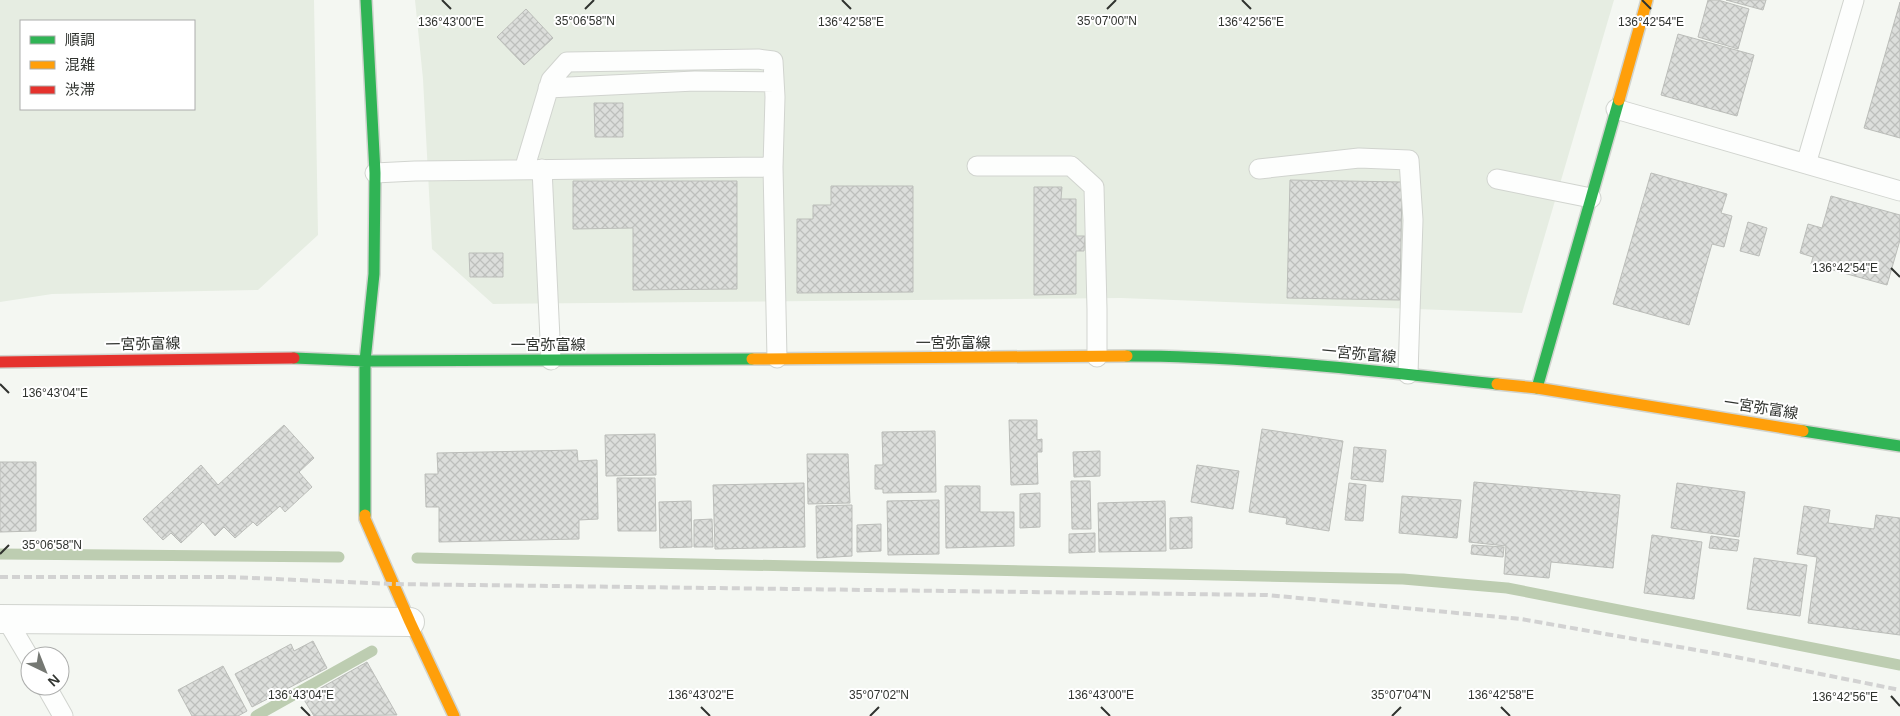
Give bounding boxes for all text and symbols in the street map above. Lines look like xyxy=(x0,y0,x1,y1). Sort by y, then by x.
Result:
text: 35°06'58"N xyxy=(555,14,615,28)
text: 35°07'00"N xyxy=(1077,14,1137,28)
text: 136°43'00"E xyxy=(418,15,484,29)
text: 136°42'58"E xyxy=(818,15,884,29)
text: 136°42'56"E xyxy=(1218,15,1284,29)
text: 136°42'54"E xyxy=(1618,15,1684,29)
legend xyxy=(20,20,195,110)
text: 順調 xyxy=(65,31,95,48)
text: 混雑 xyxy=(65,56,95,73)
text: 渋滞 xyxy=(65,81,95,98)
text: 136°42'54"E xyxy=(1812,261,1878,275)
street label: 一宮弥富線 xyxy=(105,334,181,353)
street label: 一宮弥富線 xyxy=(915,334,991,351)
street label: 一宮弥富線 xyxy=(510,336,586,353)
street label: 一宮弥富線 xyxy=(1321,342,1397,365)
text: 136°43'04"E xyxy=(22,386,88,400)
street label: 一宮弥富線 xyxy=(1723,393,1799,422)
text: 35°06'58"N xyxy=(22,538,82,552)
north arrow xyxy=(20,646,70,696)
text: N xyxy=(45,671,63,690)
text: 136°43'04"E xyxy=(268,688,334,702)
text: 136°43'02"E xyxy=(668,688,734,702)
text: 35°07'02"N xyxy=(849,688,909,702)
text: 136°43'00"E xyxy=(1068,688,1134,702)
text: 35°07'04"N xyxy=(1371,688,1431,702)
text: 136°42'58"E xyxy=(1468,688,1534,702)
text: 136°42'56"E xyxy=(1812,690,1878,704)

